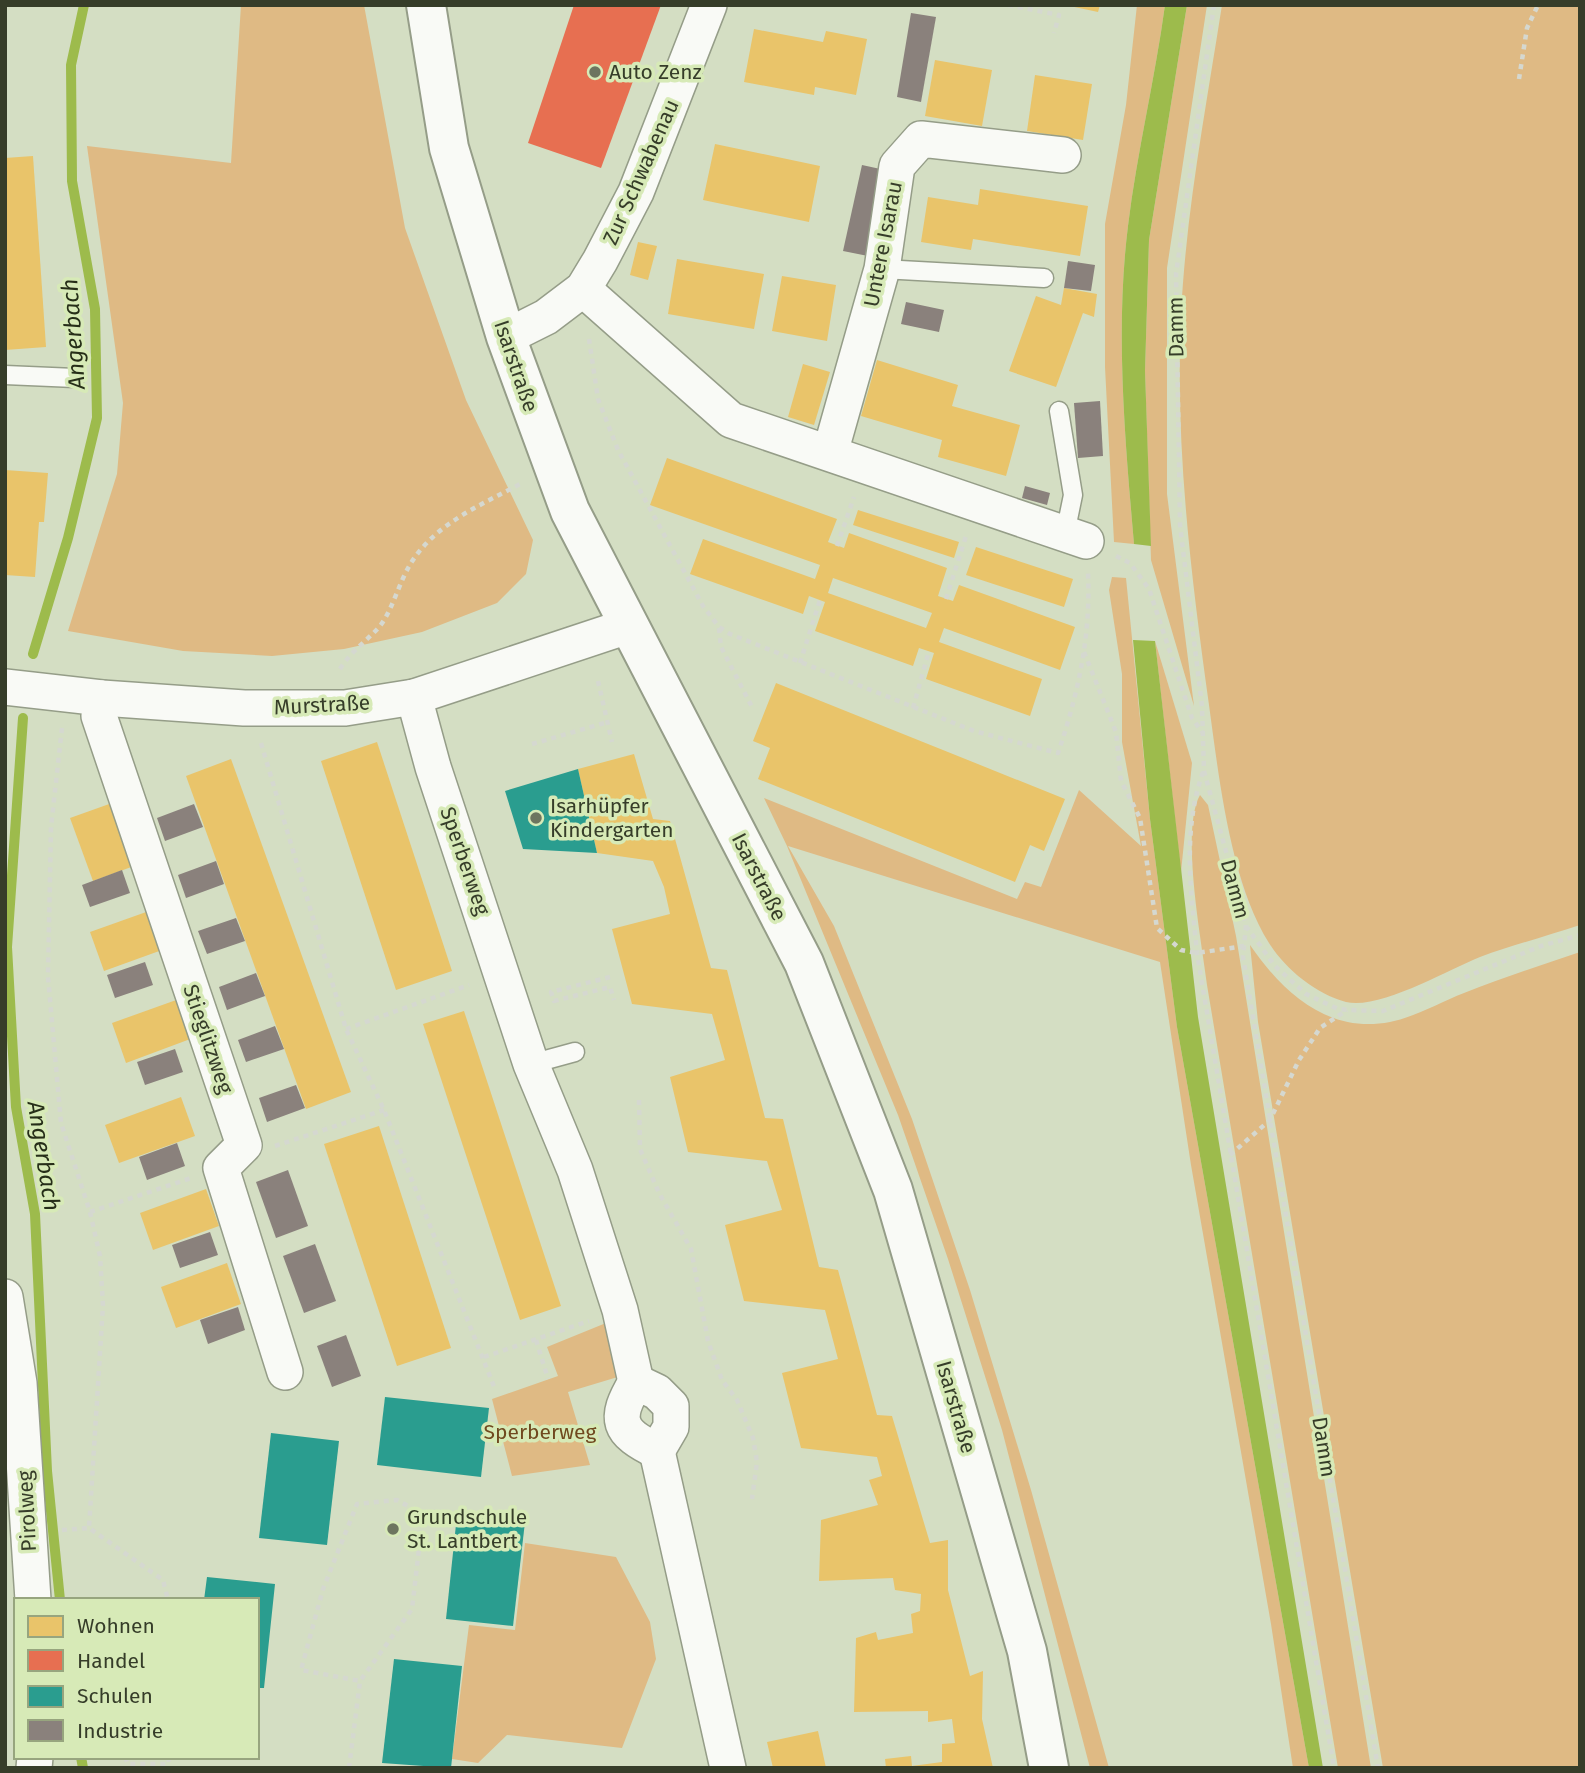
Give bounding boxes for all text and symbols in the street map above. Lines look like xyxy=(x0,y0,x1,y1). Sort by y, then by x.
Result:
place label: Auto Zenz xyxy=(609,59,702,85)
marker: Auto Zenz xyxy=(587,64,603,80)
street label: Zur Schwabenau xyxy=(597,95,685,249)
street label: Untere Isarau xyxy=(858,179,908,309)
water label: Angerbach xyxy=(55,278,91,391)
street label: Damm xyxy=(1162,296,1190,358)
street label: Isarstraße xyxy=(488,317,544,415)
street label: Murstraße xyxy=(273,689,371,721)
place label: Isarhüpfer Kindergarten xyxy=(550,793,673,843)
street label: Sperberweg xyxy=(434,803,496,919)
marker: Isarhüpfer Kindergarten xyxy=(528,810,544,826)
street label: Isarstraße xyxy=(726,829,792,925)
street label: Damm xyxy=(1215,856,1255,922)
street label: Stieglitzweg xyxy=(177,981,239,1097)
water label: Angerbach xyxy=(21,1098,67,1213)
street label: Isarstraße xyxy=(930,1358,982,1456)
street label: Damm xyxy=(1306,1415,1342,1479)
park label: Sperberweg xyxy=(484,1419,597,1445)
street label: Pirolweg xyxy=(12,1470,42,1552)
place label: Grundschule St. Lantbert xyxy=(407,1504,527,1554)
marker: Grundschule St. Lantbert xyxy=(385,1521,401,1537)
legend xyxy=(14,1598,259,1759)
text: Wohnen xyxy=(77,1613,155,1639)
text: Handel xyxy=(77,1648,145,1674)
text: Schulen xyxy=(77,1683,153,1709)
text: Industrie xyxy=(77,1718,163,1744)

